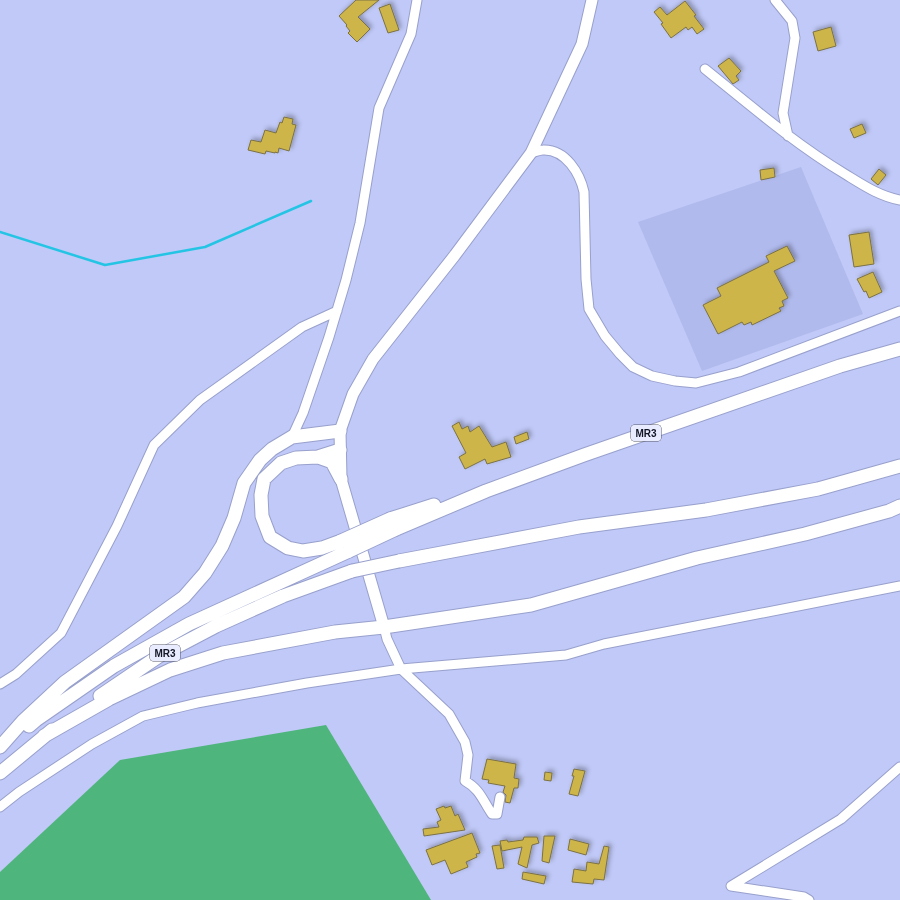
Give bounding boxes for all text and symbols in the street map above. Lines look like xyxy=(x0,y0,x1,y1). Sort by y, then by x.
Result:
road number: MR3 xyxy=(631,425,661,441)
road number: MR3 xyxy=(150,645,180,661)

